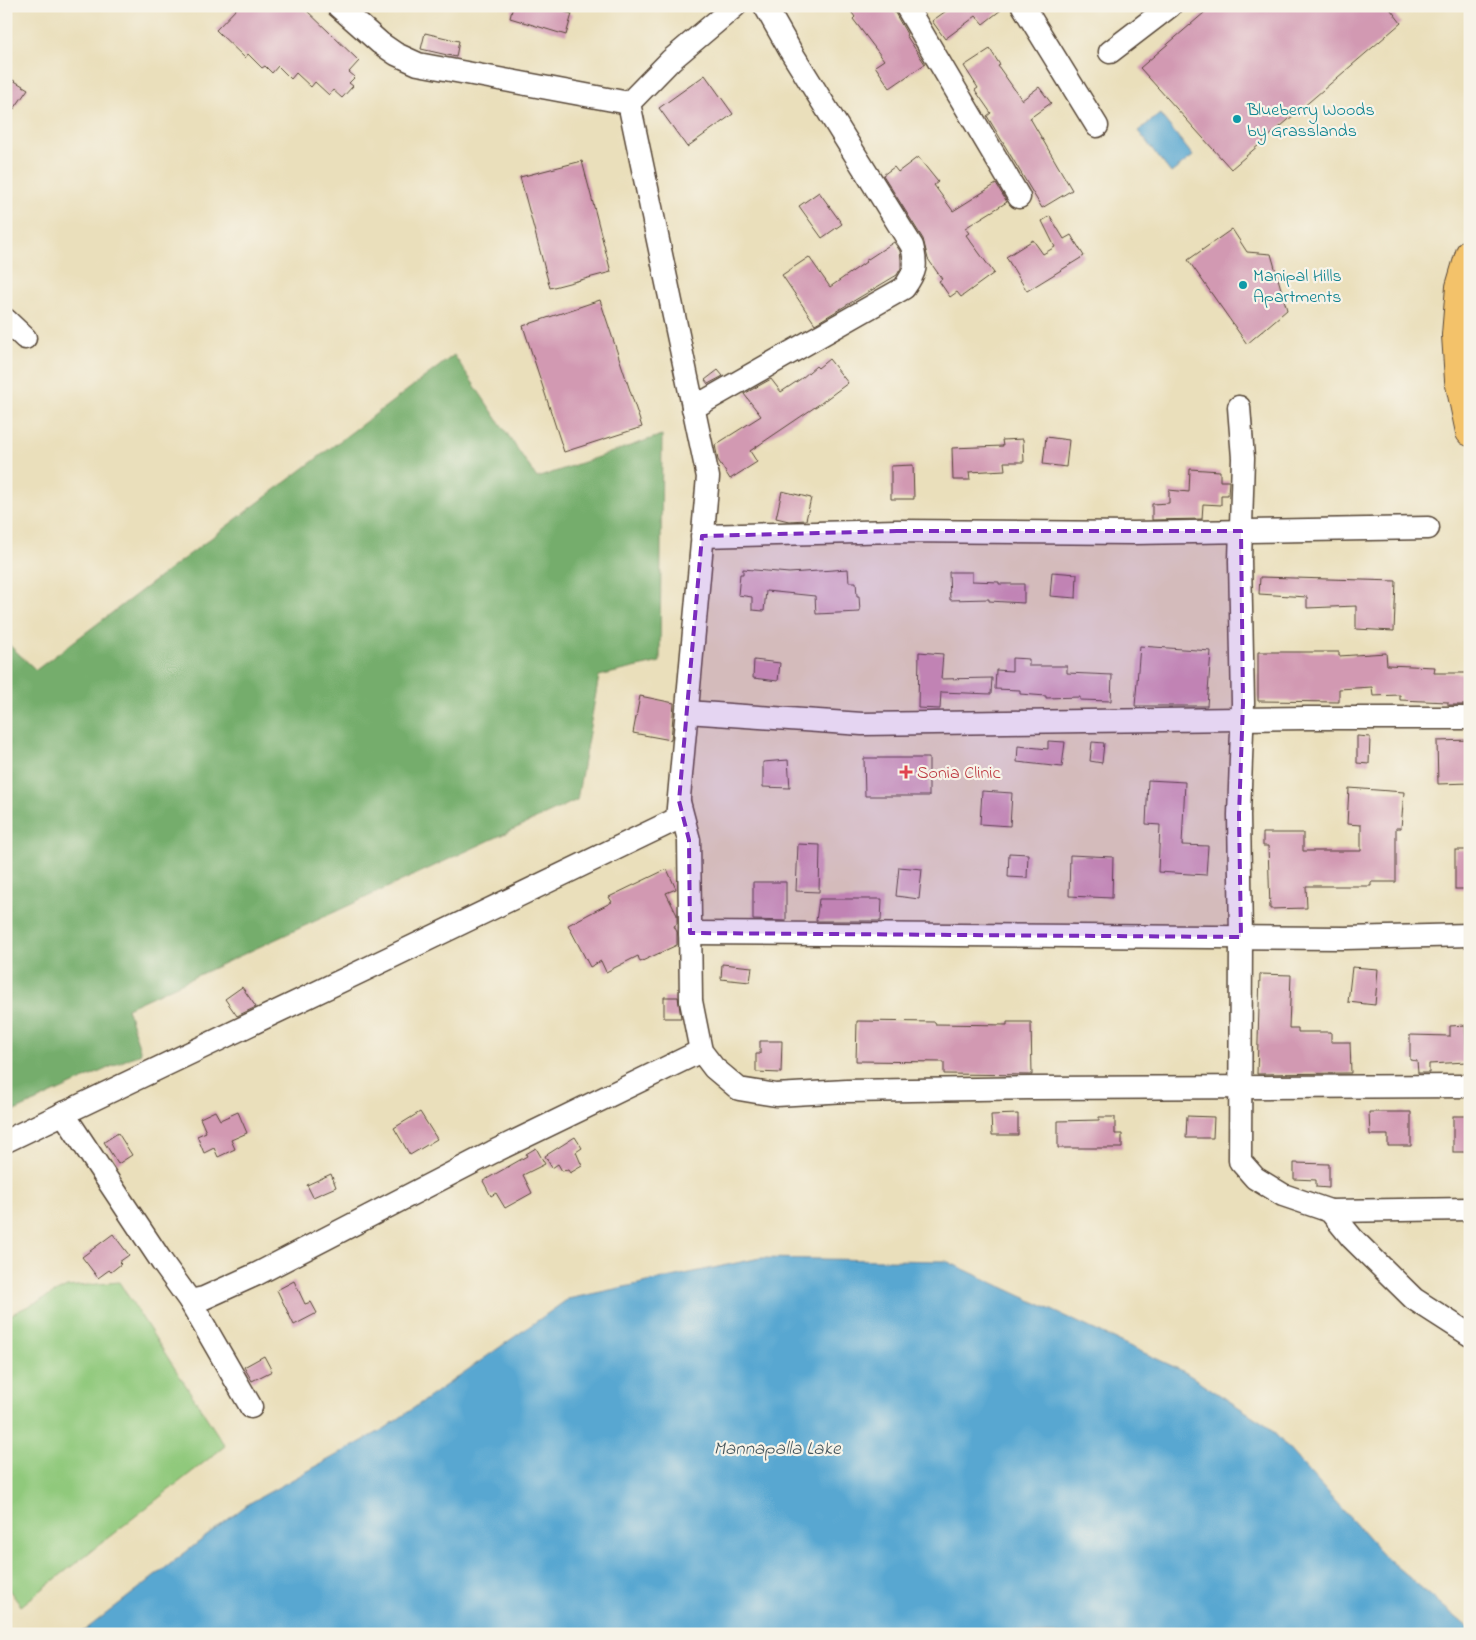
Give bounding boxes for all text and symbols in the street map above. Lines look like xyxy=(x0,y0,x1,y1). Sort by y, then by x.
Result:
place label: Blueberry Woods by Grasslands xyxy=(1246,98,1375,145)
marker: Blueberry Woods by Grasslands xyxy=(1231,113,1243,125)
place label: Manipal Hills Apartments xyxy=(1253,264,1342,311)
marker: Manipal Hills Apartments xyxy=(1237,279,1249,291)
place label: Sonia Clinic xyxy=(917,761,1001,787)
marker: Sonia Clinic xyxy=(899,765,913,779)
water label: Mannapalla Lake xyxy=(714,1436,842,1463)

